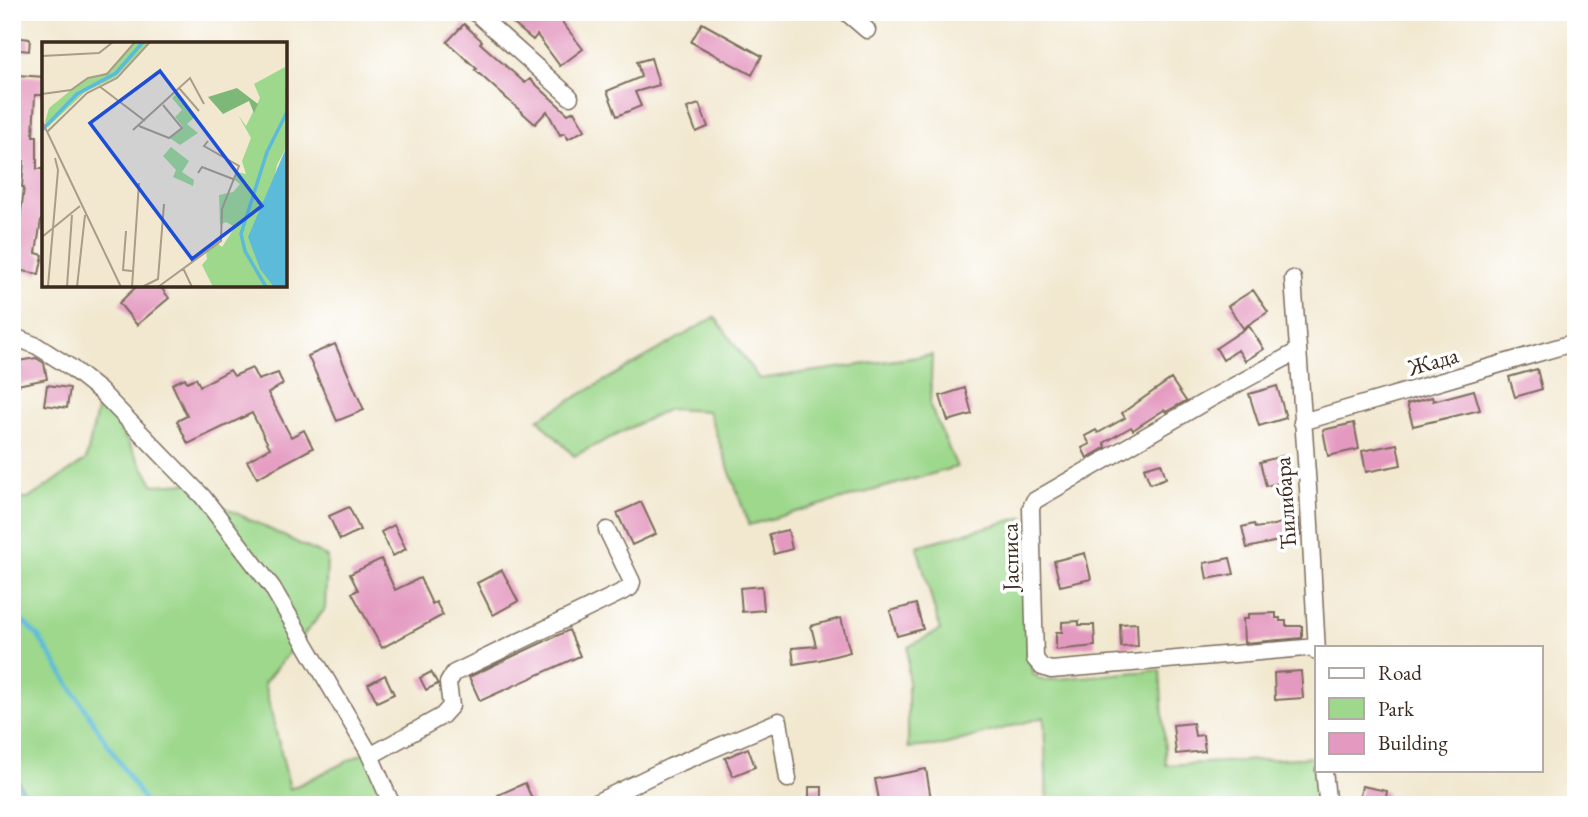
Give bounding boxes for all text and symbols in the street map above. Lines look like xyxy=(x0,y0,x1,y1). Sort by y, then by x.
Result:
inset map xyxy=(42,42,287,287)
street label: Жада xyxy=(1403,339,1463,383)
street label: Ћилибара xyxy=(1267,455,1303,550)
street label: Јасписа xyxy=(994,522,1026,593)
legend xyxy=(1315,646,1542,772)
text: Road xyxy=(1378,659,1422,686)
text: Park xyxy=(1378,695,1415,722)
text: Building xyxy=(1378,729,1448,756)

